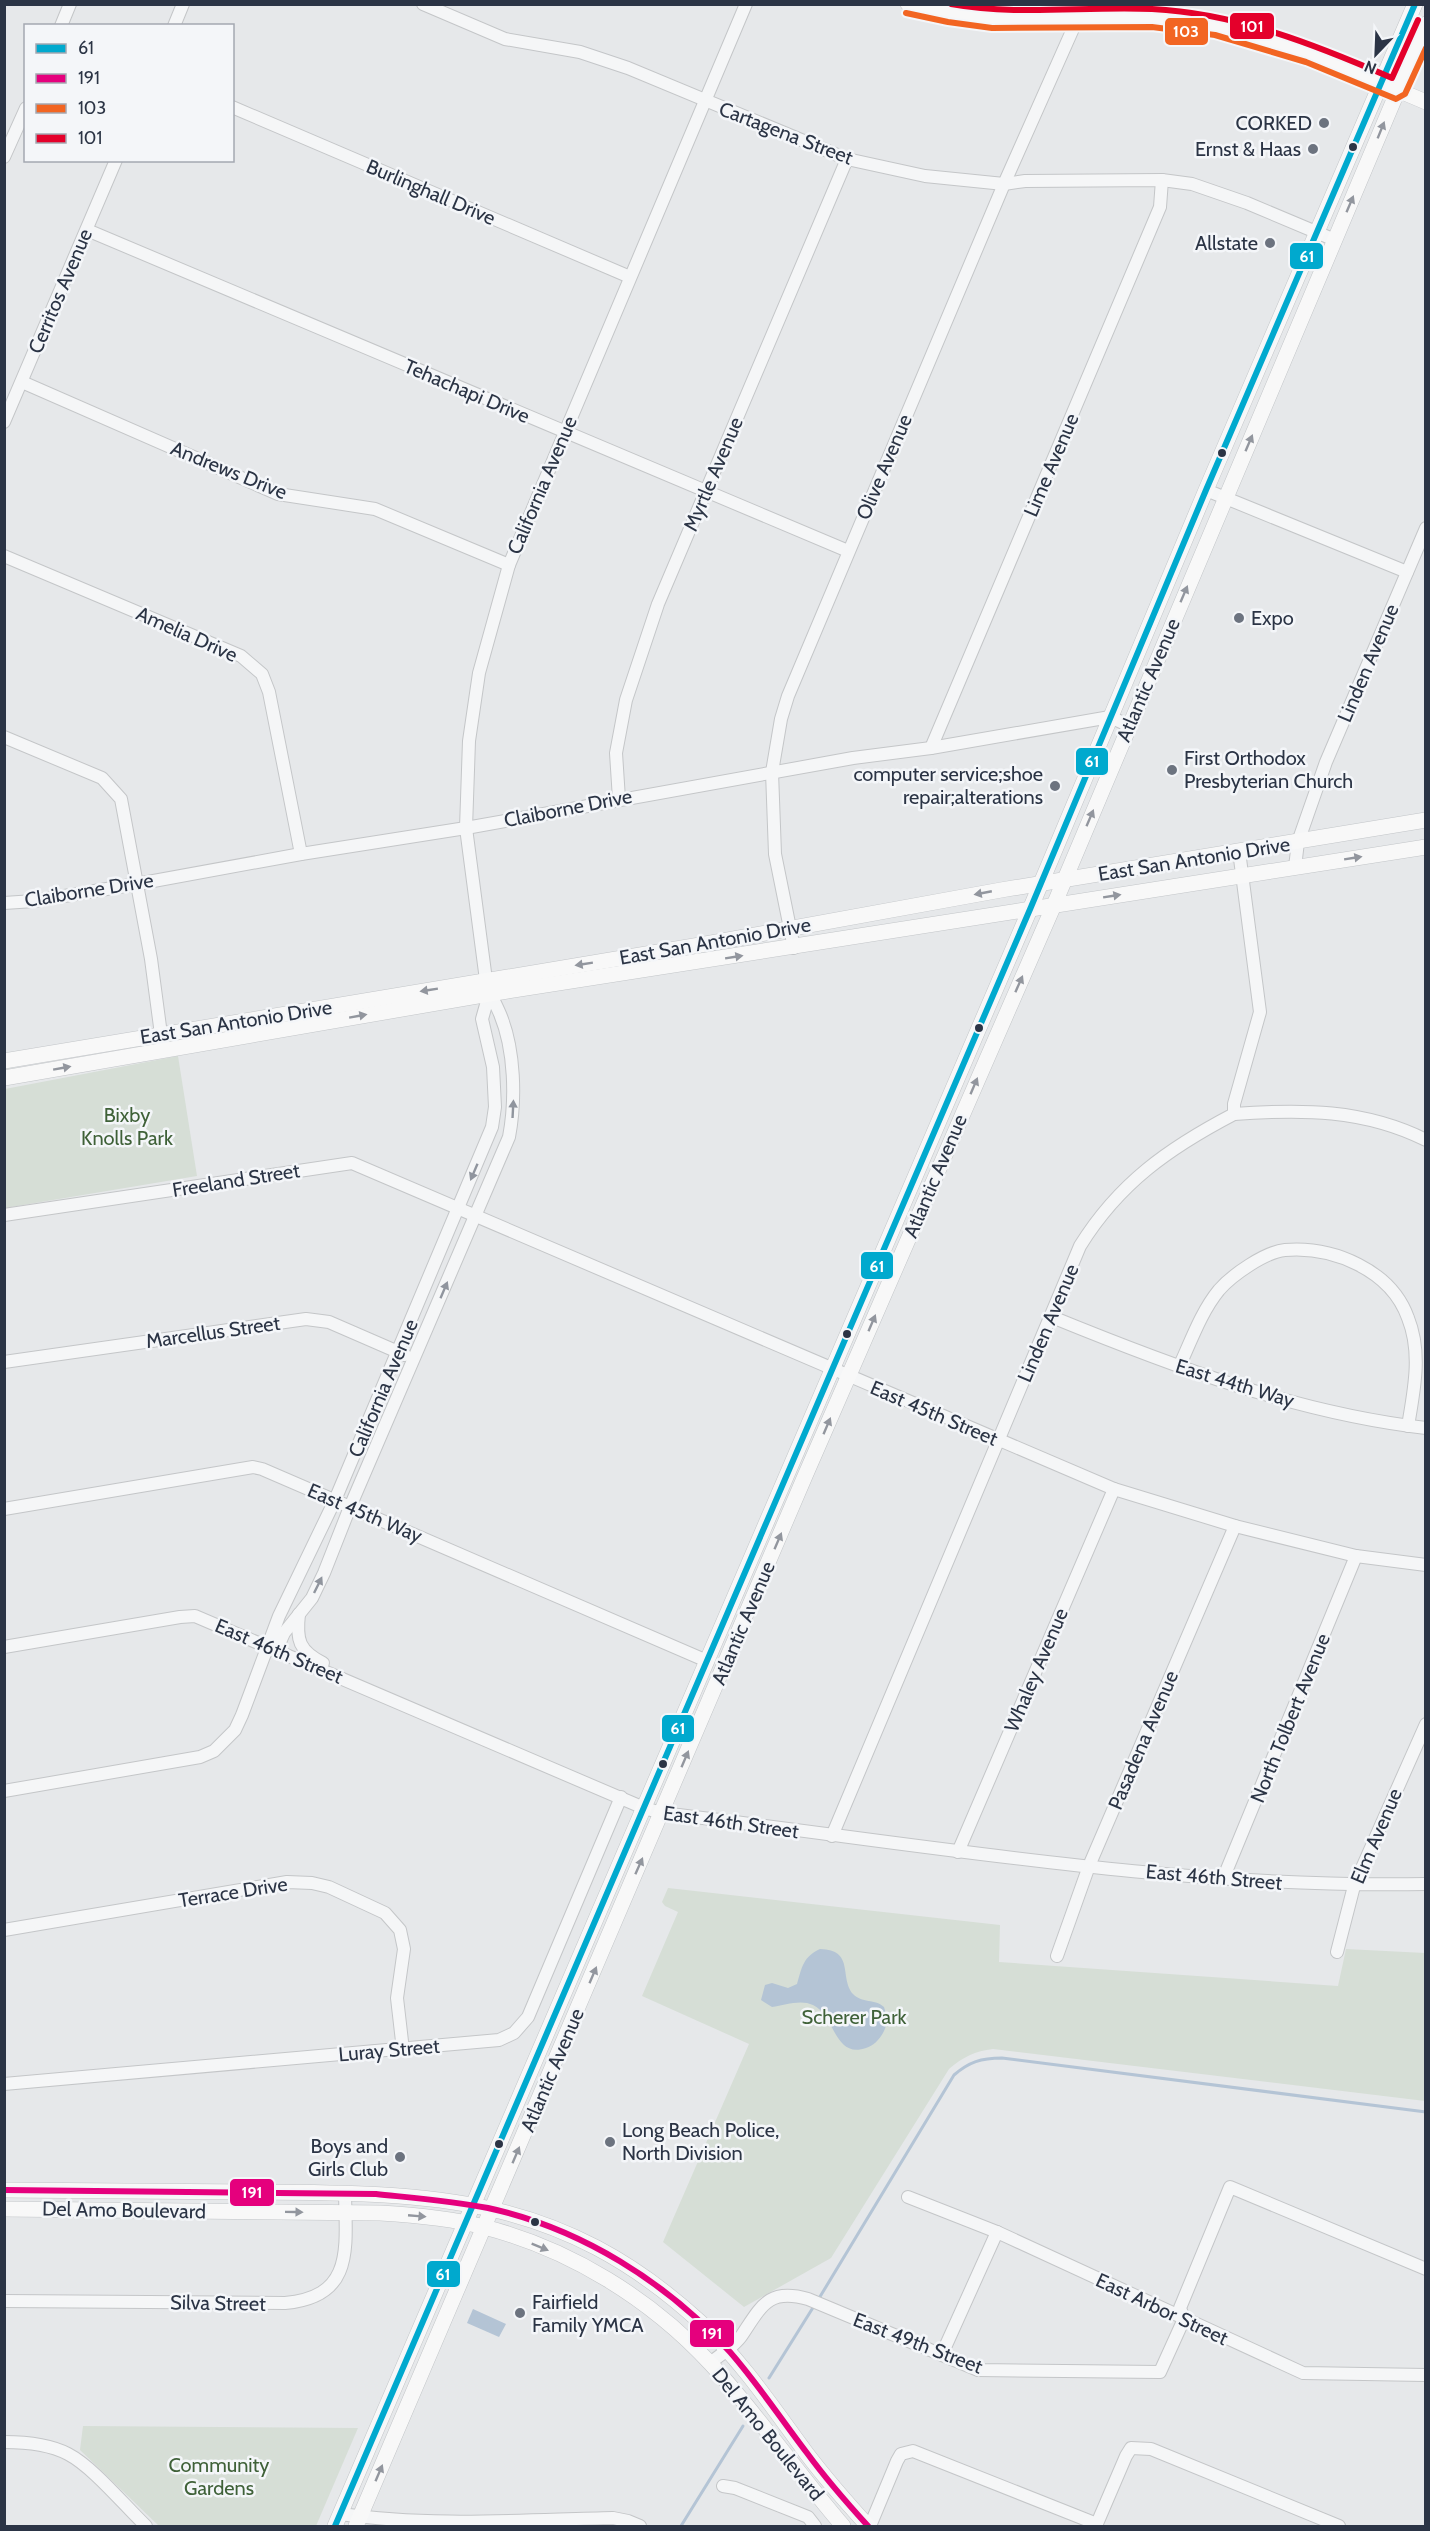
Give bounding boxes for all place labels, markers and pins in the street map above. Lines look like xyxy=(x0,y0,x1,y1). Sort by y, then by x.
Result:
place label: CORKED xyxy=(1236,111,1312,135)
marker: CORKED xyxy=(1317,116,1331,130)
place label: Ernst & Haas xyxy=(1195,137,1301,161)
unlabelled marker xyxy=(1347,141,1359,153)
marker: Ernst & Haas xyxy=(1306,142,1320,156)
place label: Allstate xyxy=(1195,231,1258,255)
marker: Allstate xyxy=(1263,236,1277,250)
unlabelled marker xyxy=(1216,447,1228,459)
place label: Expo xyxy=(1251,606,1294,630)
marker: Expo xyxy=(1232,611,1246,625)
place label: First Orthodox Presbyterian Church xyxy=(1184,746,1353,793)
place label: computer service;shoe repair;alterations xyxy=(853,762,1043,809)
marker: First Orthodox Presbyterian Church xyxy=(1165,763,1179,777)
marker: computer service;shoe repair;alterations xyxy=(1048,779,1062,793)
unlabelled marker xyxy=(973,1022,985,1034)
unlabelled marker xyxy=(841,1328,853,1340)
unlabelled marker xyxy=(657,1758,669,1770)
place label: Long Beach Police, North Division xyxy=(622,2118,779,2165)
place label: Boys and Girls Club xyxy=(308,2134,388,2181)
marker: Long Beach Police, North Division xyxy=(603,2135,617,2149)
unlabelled marker xyxy=(493,2138,505,2150)
marker: Boys and Girls Club xyxy=(393,2150,407,2164)
unlabelled marker xyxy=(529,2216,541,2228)
place label: Fairfield Family YMCA xyxy=(532,2290,644,2337)
marker: Fairfield Family YMCA xyxy=(513,2306,527,2320)

